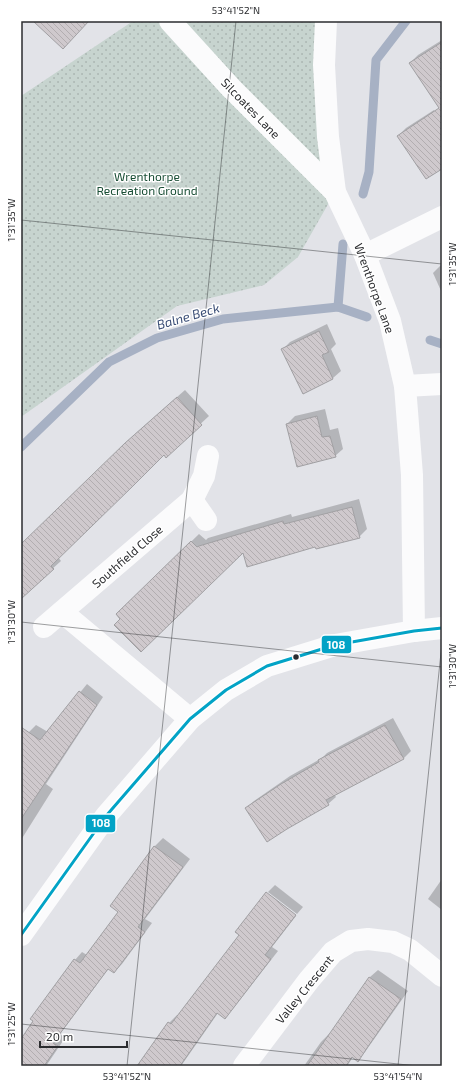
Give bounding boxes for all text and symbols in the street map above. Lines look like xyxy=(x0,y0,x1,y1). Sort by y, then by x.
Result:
text: 53°41'52"N xyxy=(212,4,260,16)
street label: Silcoates Lane xyxy=(219,75,283,141)
park label: Wrenthorpe Recreation Ground xyxy=(96,169,198,197)
text: 1°31'35"W xyxy=(5,198,17,242)
street label: Wrenthorpe Lane xyxy=(352,241,398,335)
text: 1°31'35"W xyxy=(446,242,458,286)
water label: Balne Beck xyxy=(155,299,222,333)
street label: Southfield Close xyxy=(89,522,165,590)
text: 1°31'30"W xyxy=(5,600,17,644)
line badge: 108 xyxy=(321,635,352,654)
text: 108 xyxy=(327,638,345,651)
text: 1°31'30"W xyxy=(446,644,458,688)
unlabelled marker xyxy=(291,652,301,662)
line badge: 108 xyxy=(85,814,116,833)
text: 108 xyxy=(92,816,110,829)
street label: Valley Crescent xyxy=(272,952,336,1026)
text: 1°31'25"W xyxy=(5,1002,17,1046)
scale bar xyxy=(40,1023,127,1049)
text: 20 m xyxy=(46,1029,73,1043)
text: 53°41'52"N xyxy=(103,1070,151,1082)
text: 53°41'54"N xyxy=(374,1070,422,1082)

